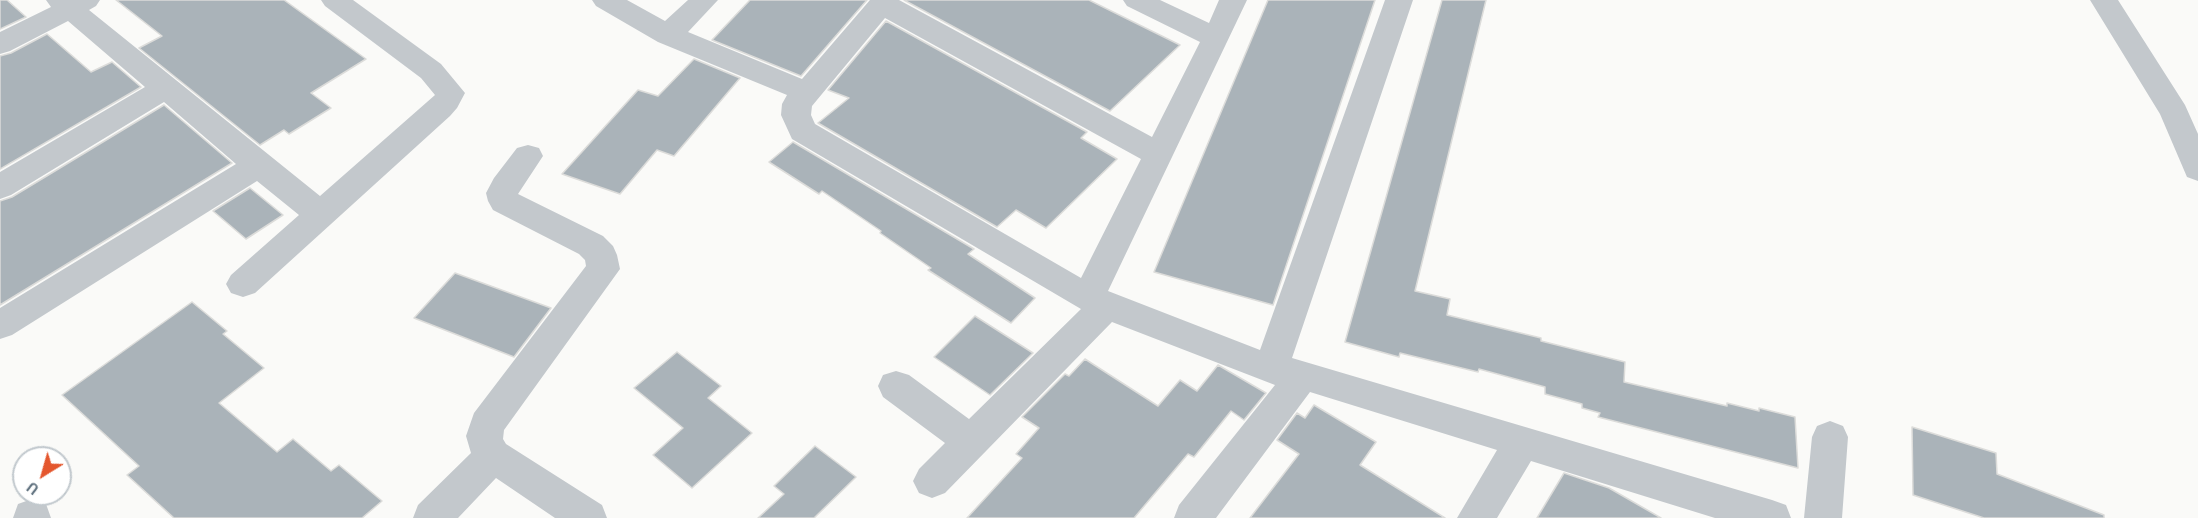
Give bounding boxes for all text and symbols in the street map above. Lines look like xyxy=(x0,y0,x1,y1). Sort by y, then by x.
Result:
north arrow xyxy=(12,446,72,506)
text: U xyxy=(22,479,42,500)

